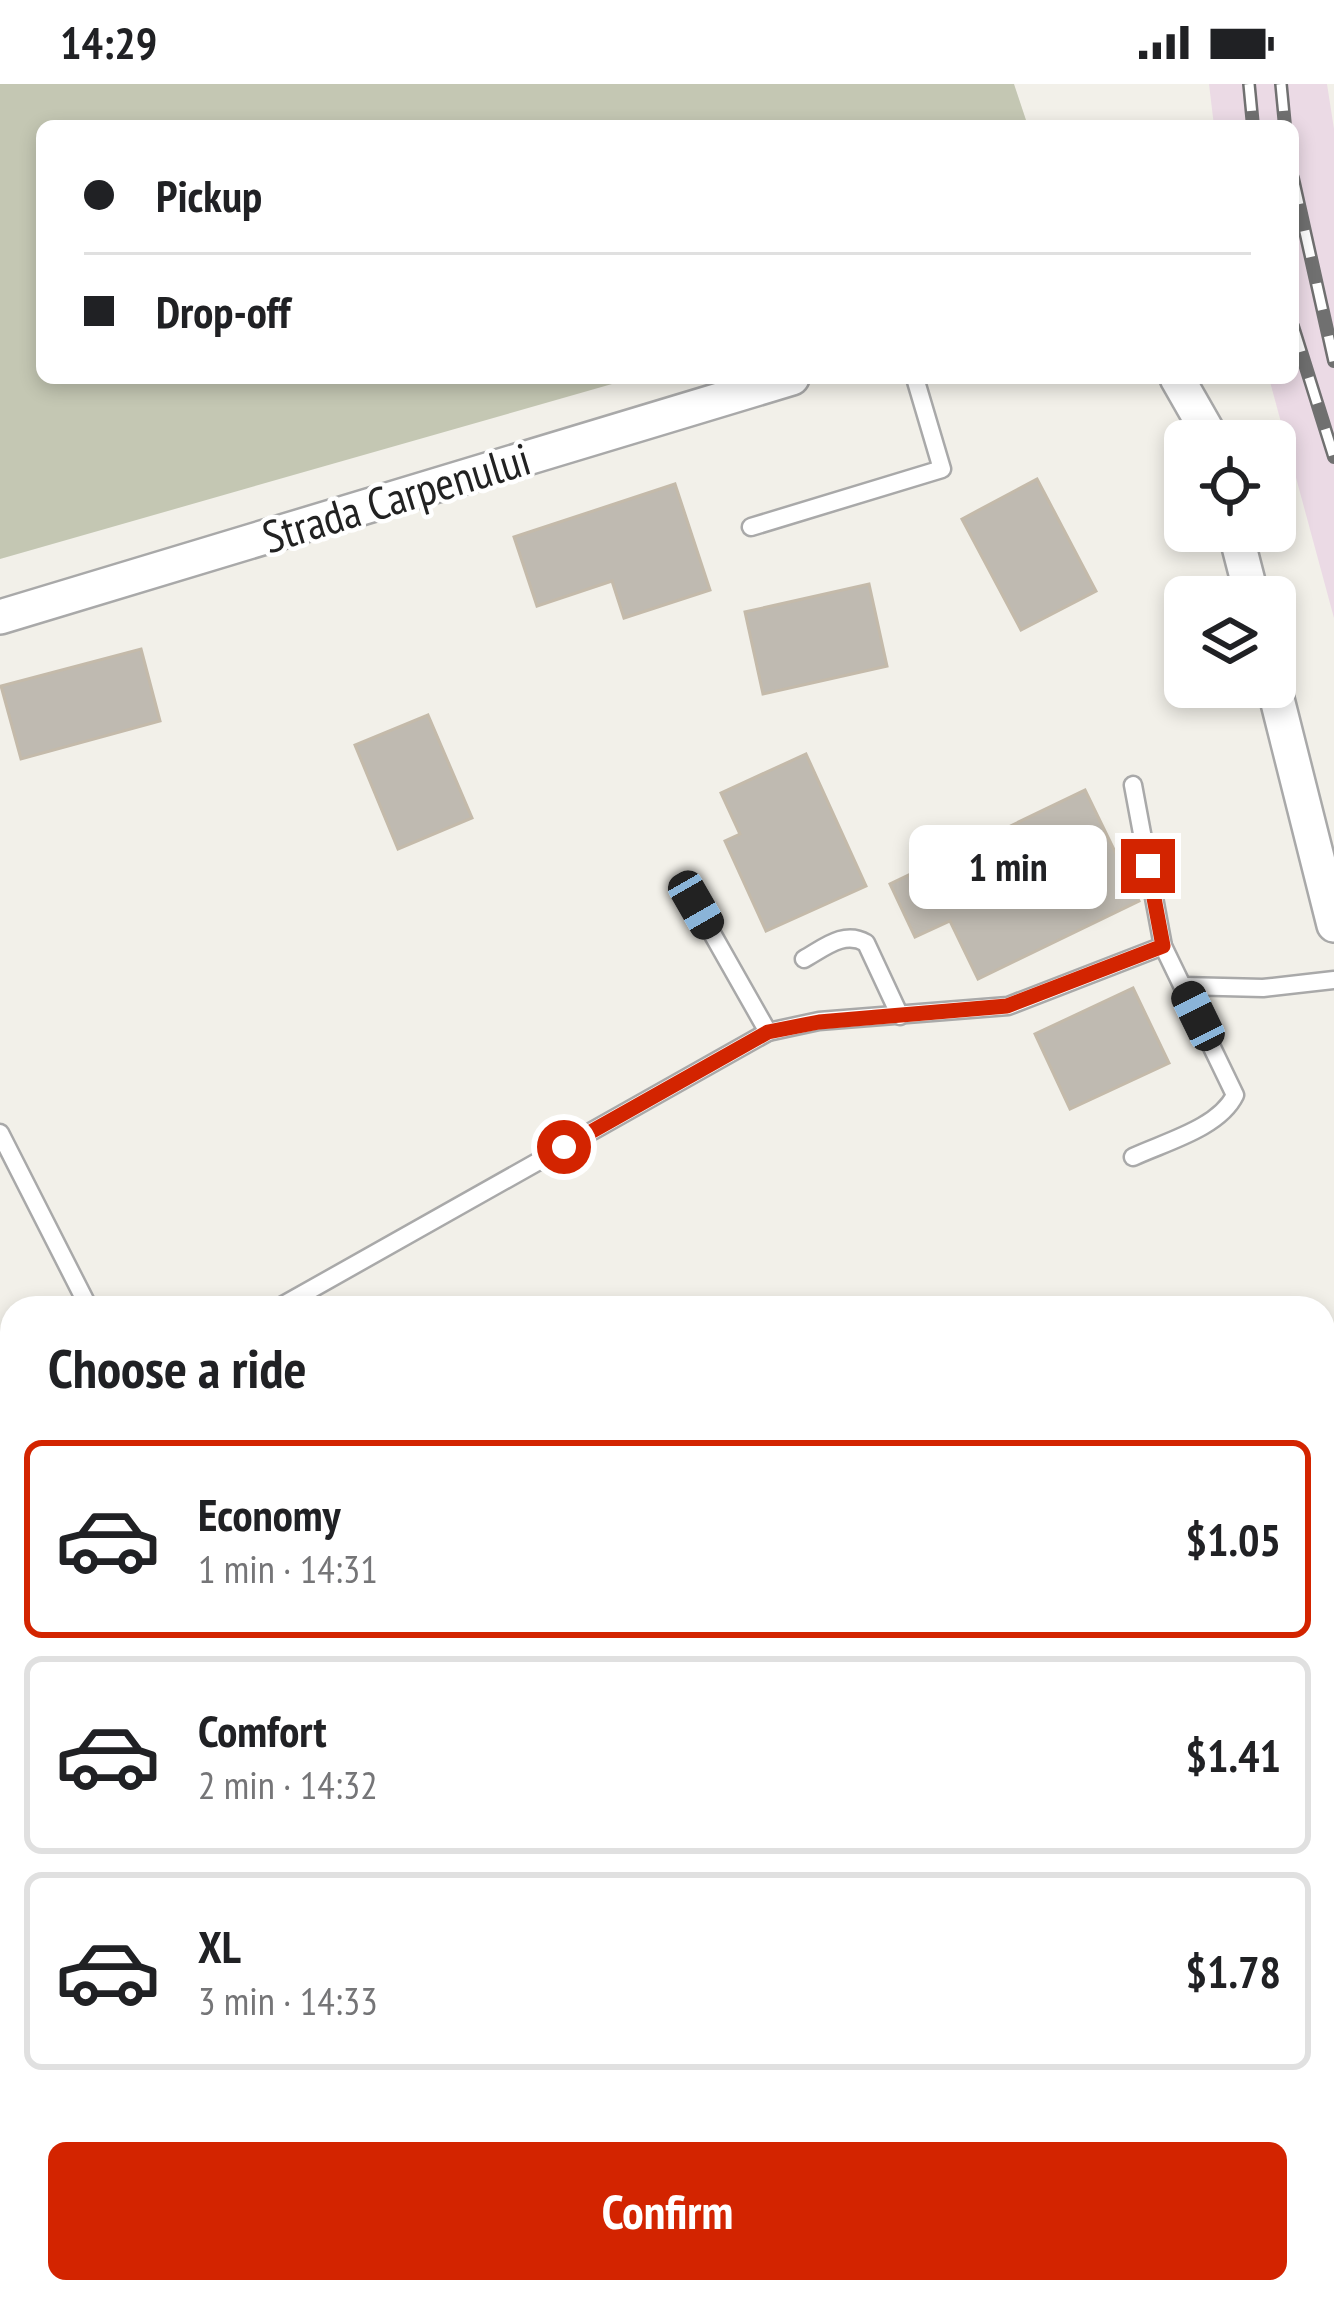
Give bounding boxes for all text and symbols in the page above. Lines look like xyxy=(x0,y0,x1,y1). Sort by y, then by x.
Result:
text: 14:29 xyxy=(60,13,157,71)
text: Pickup xyxy=(156,166,262,224)
text: Drop-off xyxy=(156,282,290,340)
map controls xyxy=(1164,420,1296,708)
button: locate xyxy=(1164,420,1296,552)
street label: Strada Carpenului xyxy=(255,429,537,565)
button: layers xyxy=(1164,576,1296,708)
callout: 1 min xyxy=(908,824,1106,908)
route end xyxy=(1121,839,1175,893)
text: 1 min xyxy=(969,841,1047,892)
car xyxy=(662,865,730,945)
car xyxy=(1166,976,1230,1056)
route start xyxy=(537,1120,591,1174)
text: Choose a ride xyxy=(48,1333,307,1403)
icon: car xyxy=(54,1485,162,1593)
text: Economy xyxy=(198,1485,341,1543)
text: $1.05 xyxy=(1185,1510,1281,1568)
text: 1 min · 14:31 xyxy=(198,1543,378,1594)
icon: car xyxy=(54,1701,162,1809)
text: Comfort xyxy=(198,1701,327,1759)
text: $1.41 xyxy=(1185,1726,1281,1784)
text: 2 min · 14:32 xyxy=(198,1759,378,1810)
icon: car xyxy=(54,1917,162,2025)
text: XL xyxy=(198,1917,241,1975)
text: $1.78 xyxy=(1185,1942,1281,2000)
text: 3 min · 14:33 xyxy=(198,1975,378,2026)
button: Confirm xyxy=(48,2142,1287,2280)

